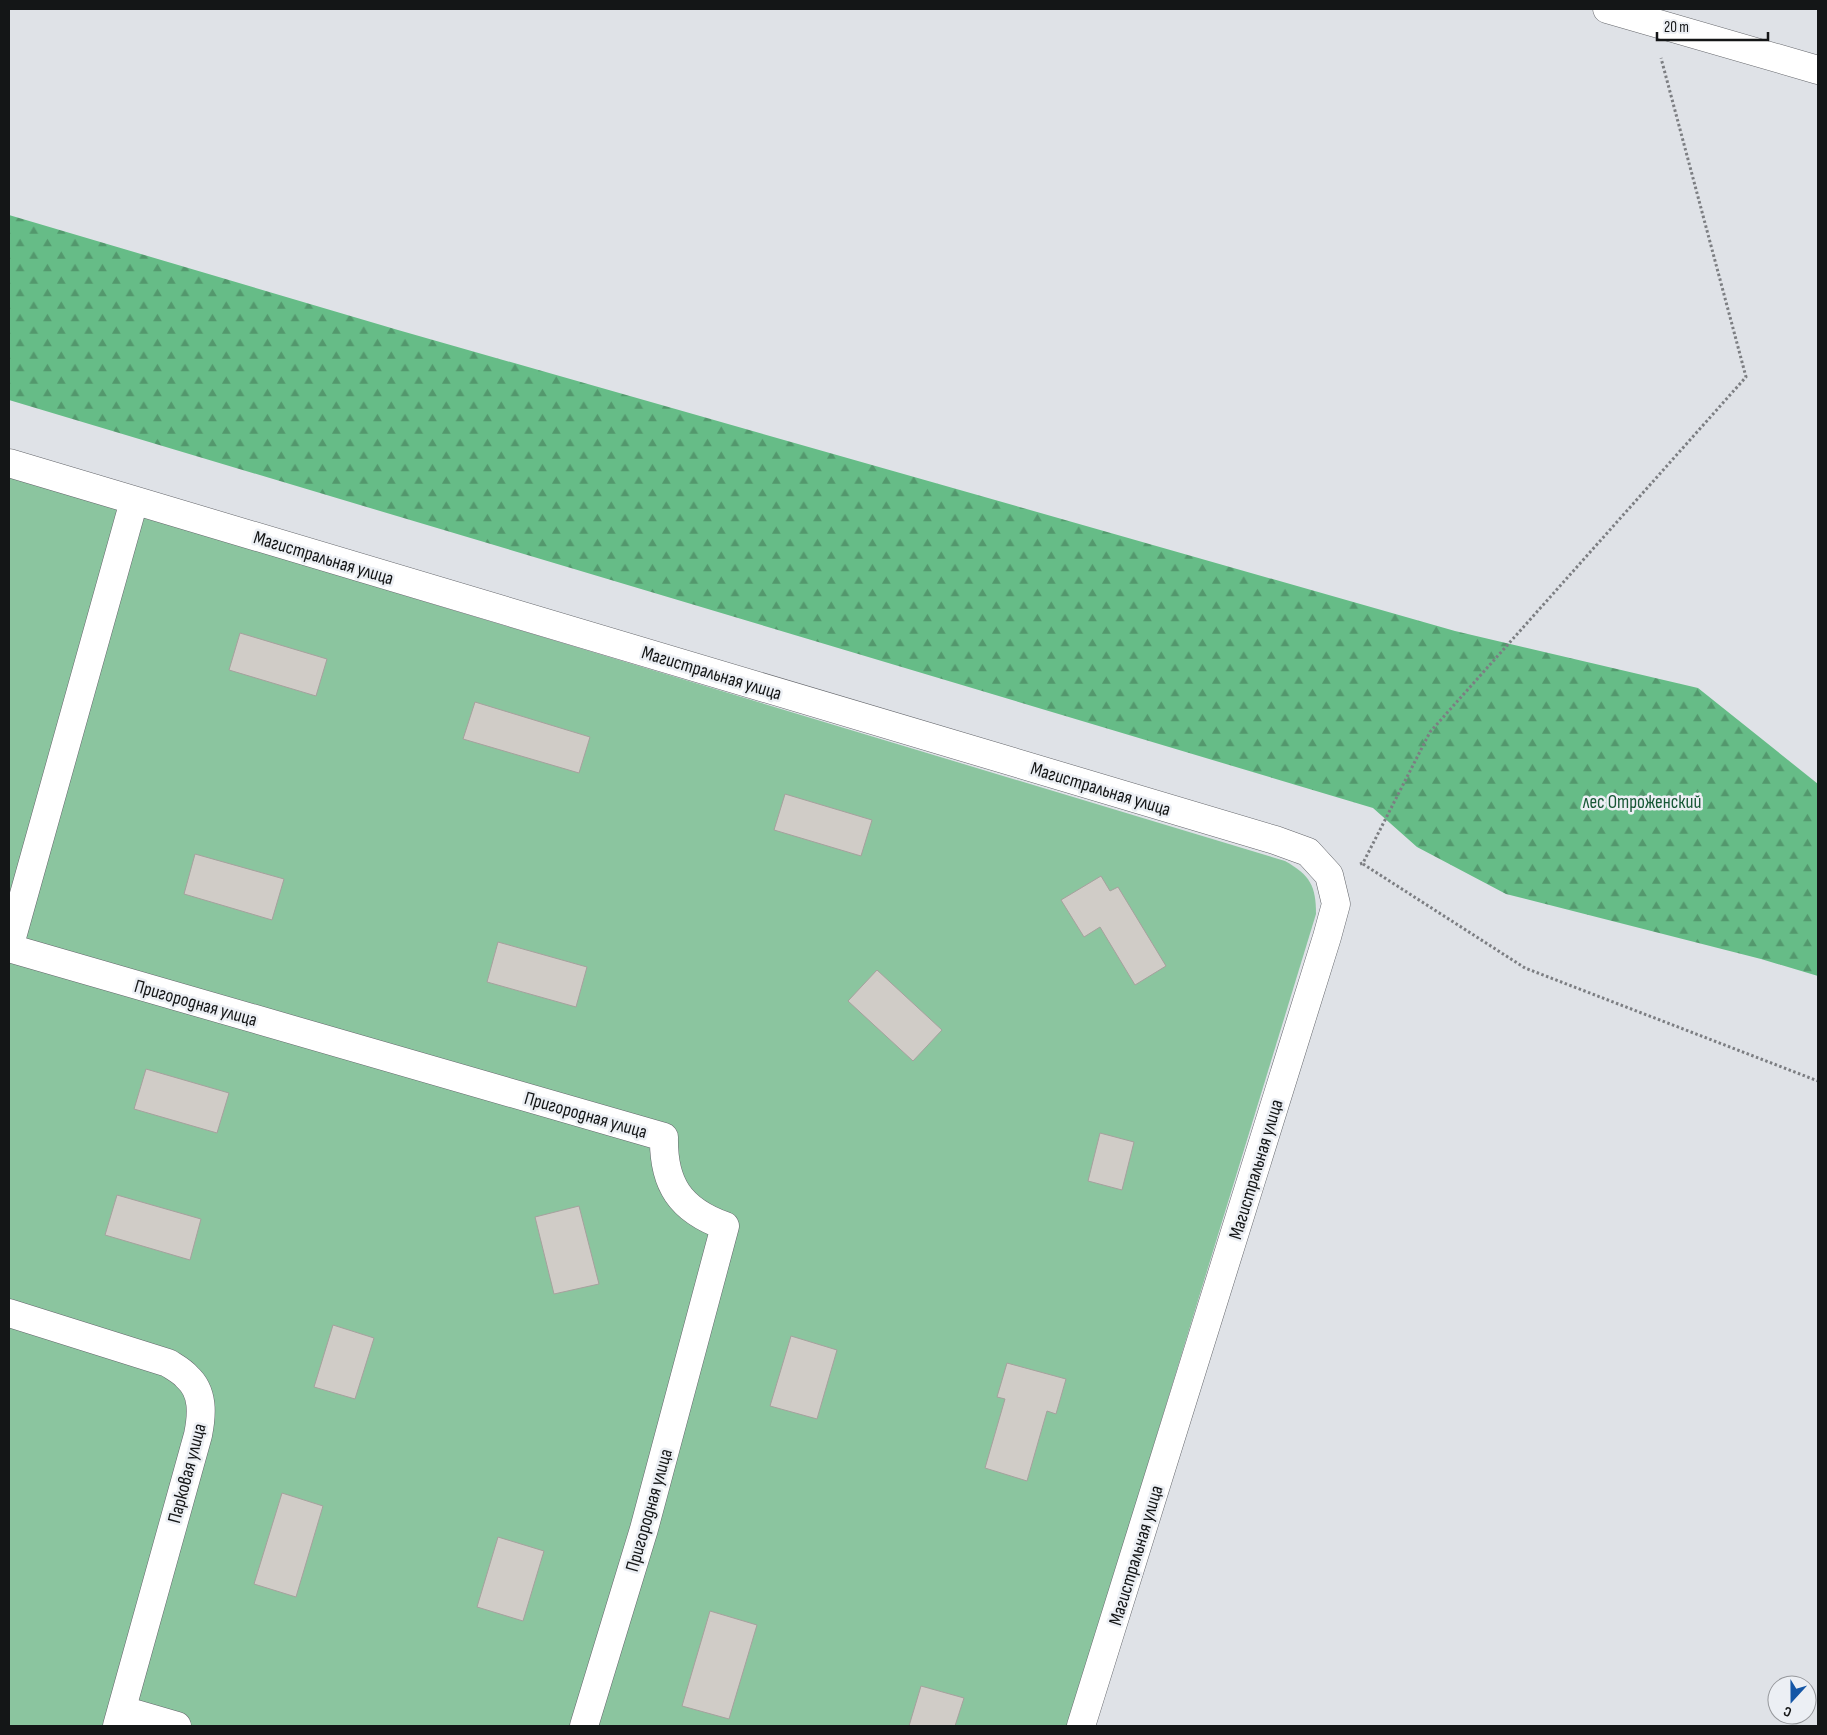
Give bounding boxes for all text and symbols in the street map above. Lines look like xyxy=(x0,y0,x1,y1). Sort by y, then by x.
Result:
scale bar xyxy=(1657,10,1768,42)
text: 20 m xyxy=(1664,18,1689,37)
street label: Магистральная улица xyxy=(251,526,396,591)
street label: Магистральная улица xyxy=(639,641,784,706)
street label: Магистральная улица xyxy=(1028,757,1173,822)
park label: лес Отроженский xyxy=(1583,791,1701,814)
street label: Пригородная улица xyxy=(131,975,260,1032)
street label: Пригородная улица xyxy=(521,1087,650,1144)
street label: Магистральная улица xyxy=(1224,1097,1289,1242)
street label: Парковая улица xyxy=(163,1421,212,1526)
street label: Пригородная улица xyxy=(621,1446,678,1575)
street label: Магистральная улица xyxy=(1104,1483,1169,1628)
north arrow xyxy=(1767,1675,1817,1725)
text: С xyxy=(1781,1702,1794,1721)

